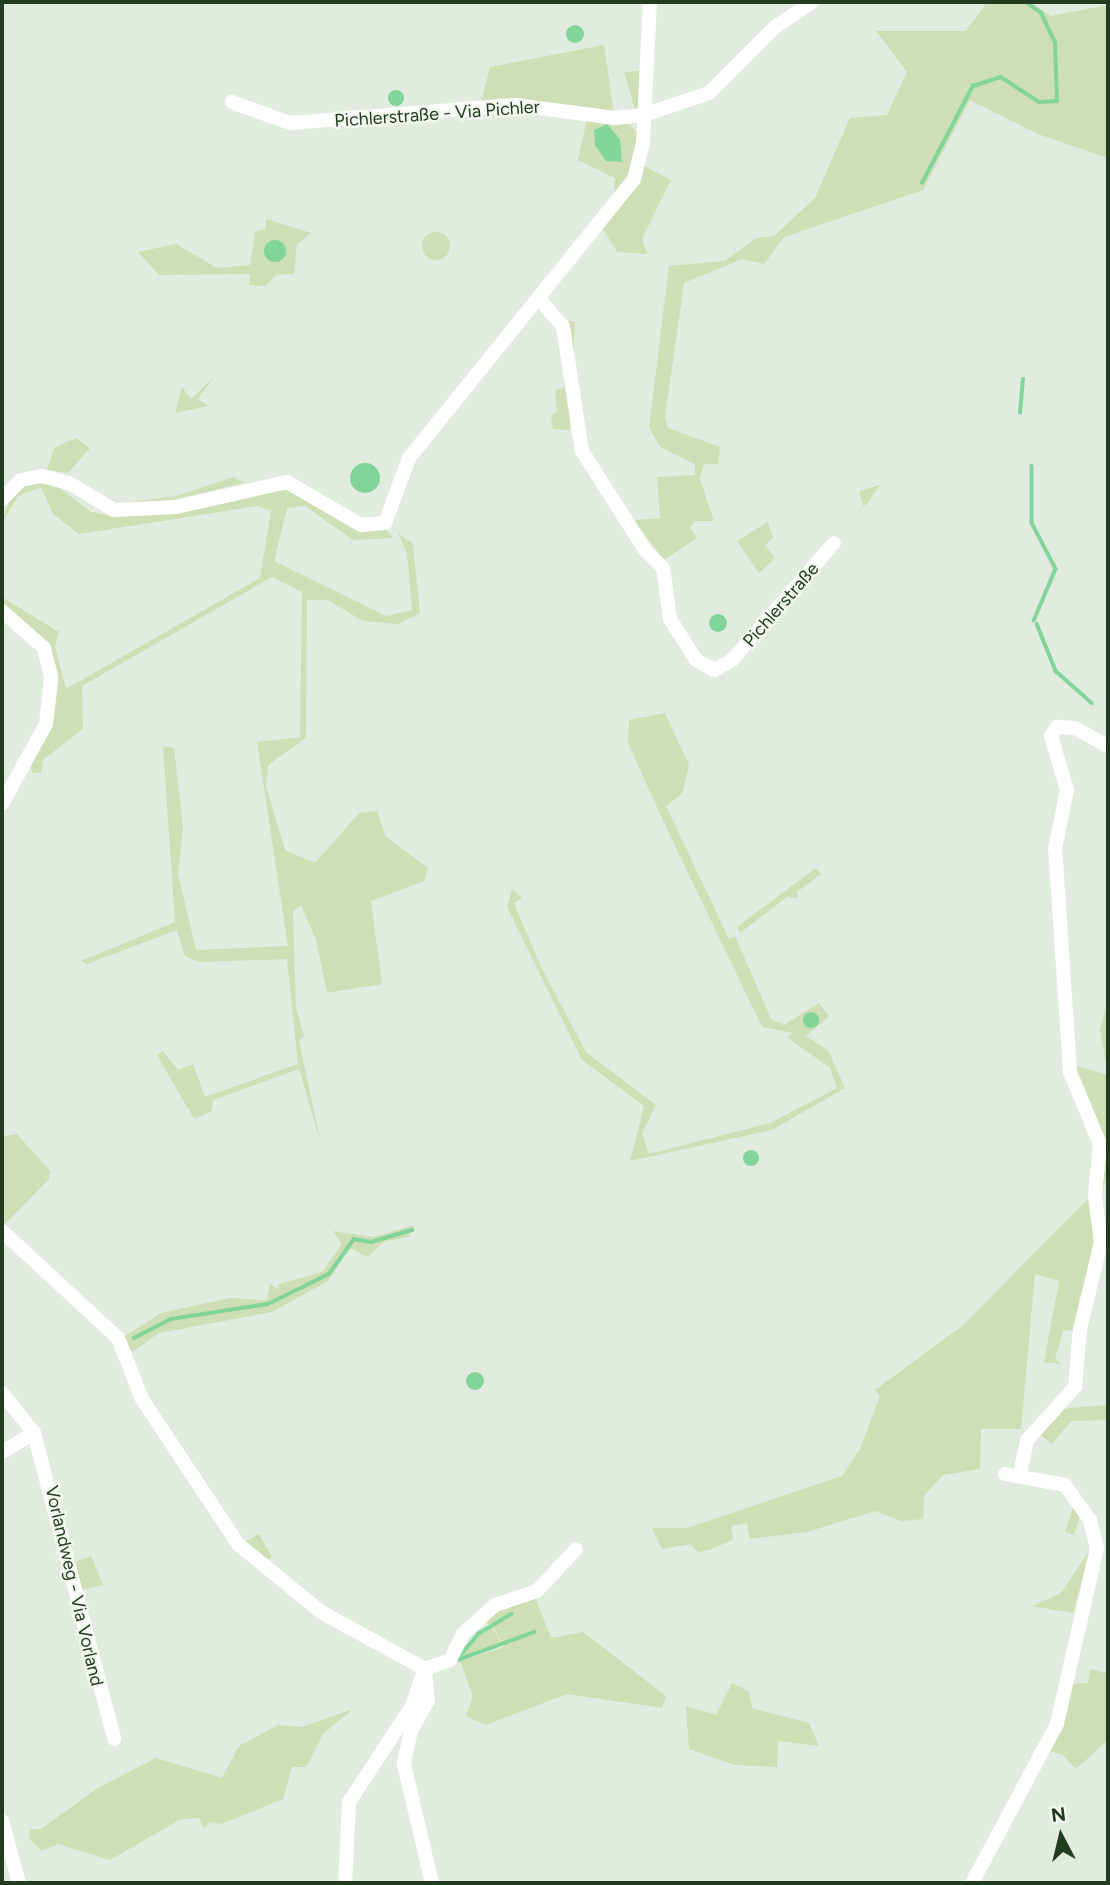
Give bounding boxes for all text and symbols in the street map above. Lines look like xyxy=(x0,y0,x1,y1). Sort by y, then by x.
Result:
street label: Pichlerstraße - Via Pichler xyxy=(334,96,540,132)
street label: Pichlerstraße xyxy=(739,558,823,652)
street label: Vorlandweg - Via Vorland xyxy=(40,1484,108,1688)
north arrow xyxy=(1026,1801,1096,1871)
text: N xyxy=(1050,1802,1067,1827)

